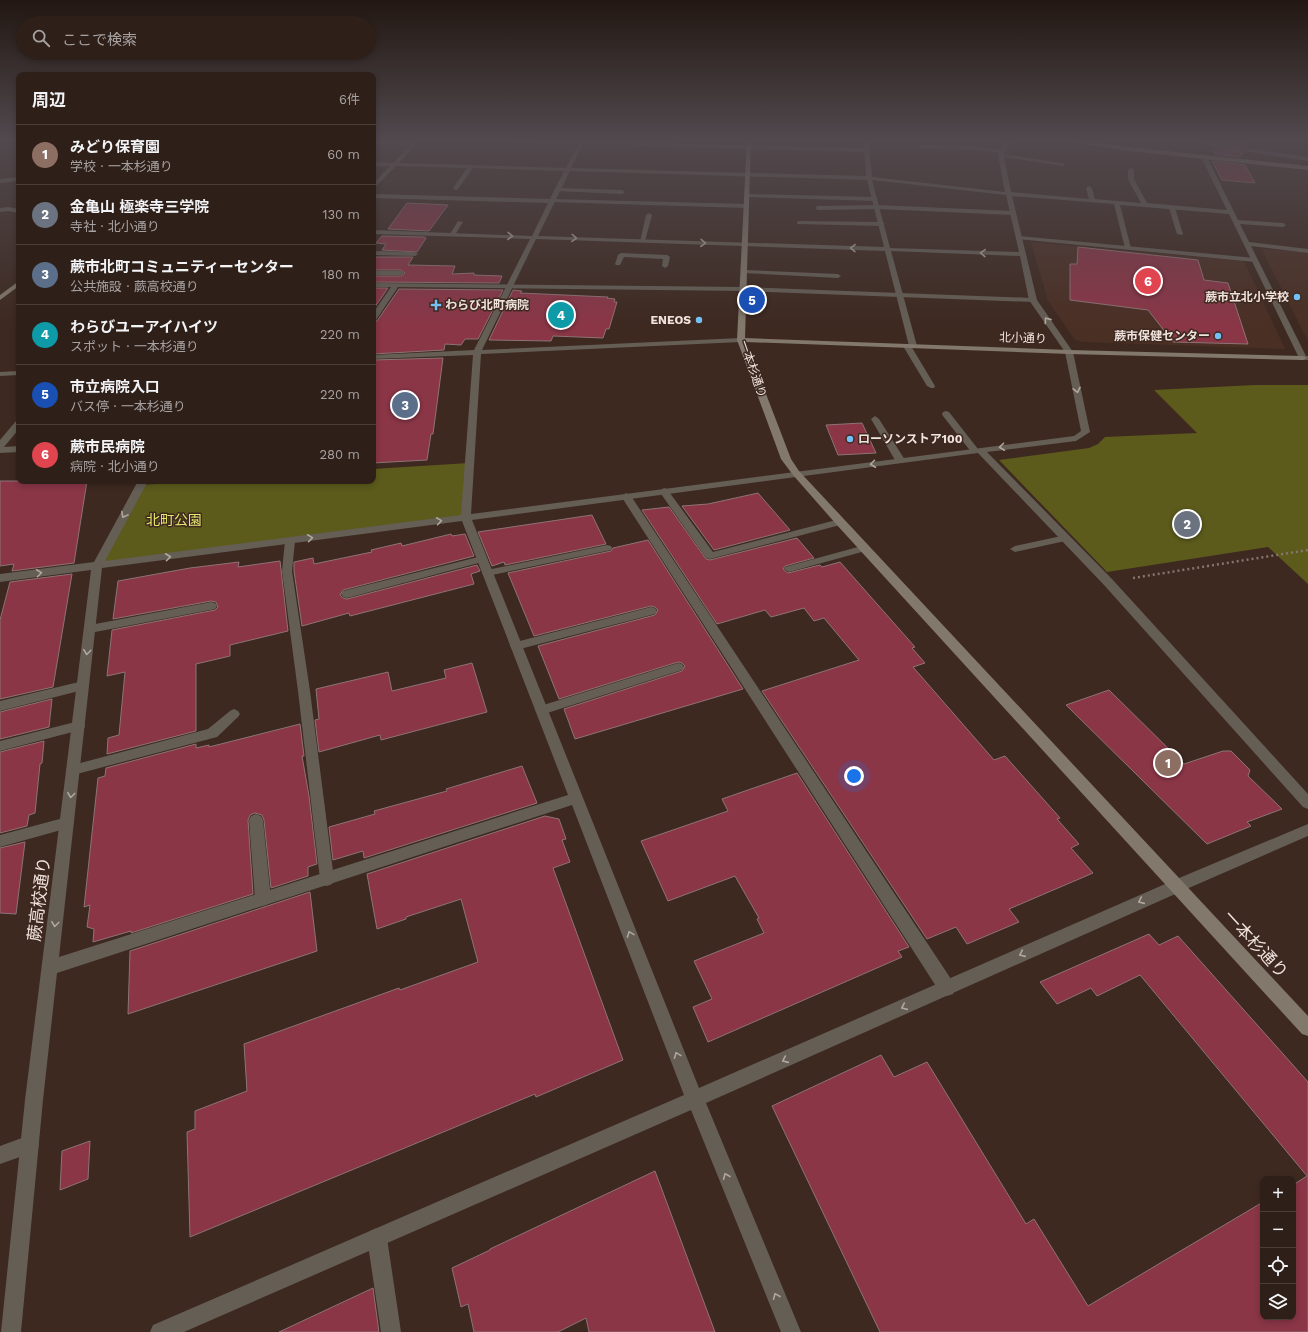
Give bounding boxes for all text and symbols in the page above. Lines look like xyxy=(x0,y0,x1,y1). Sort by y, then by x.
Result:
search box xyxy=(16,16,376,60)
icon: search xyxy=(30,27,52,49)
text: ここで検索 xyxy=(62,31,137,49)
text: 周辺 xyxy=(32,90,66,110)
text: 6件 xyxy=(339,92,360,107)
text: みどり保育園 xyxy=(70,138,160,156)
text: 1 xyxy=(42,147,48,162)
text: 60 m xyxy=(327,147,360,162)
text: 学校 · 一本杉通り xyxy=(70,159,173,174)
text: 金亀山 極楽寺三学院 xyxy=(70,198,209,216)
text: 2 xyxy=(41,207,49,222)
text: 130 m xyxy=(322,207,360,222)
text: 寺社 · 北小通り xyxy=(70,219,160,234)
one-way arrow xyxy=(507,232,513,241)
one-way arrow xyxy=(571,234,577,243)
one-way arrow xyxy=(700,239,706,247)
one-way arrow xyxy=(850,244,856,252)
one-way arrow xyxy=(980,248,986,257)
text: 蕨市北町コミュニティーセンター xyxy=(70,258,294,276)
pin: 6 xyxy=(1135,266,1161,296)
text: 3 xyxy=(41,267,49,282)
text: 180 m xyxy=(322,267,360,282)
text: 公共施設 · 蕨高校通り xyxy=(70,279,199,294)
pin: 5 xyxy=(739,285,765,315)
place label: 蕨市立北小学校 xyxy=(1205,290,1289,304)
marker: 蕨市立北小学校 xyxy=(1292,292,1302,302)
place label: わらび北町病院 xyxy=(445,298,529,312)
marker: わらび北町病院 xyxy=(430,299,442,311)
pin: 4 xyxy=(548,300,574,330)
place label: ENEOS xyxy=(651,313,691,327)
marker: ENEOS xyxy=(694,315,704,325)
one-way arrow xyxy=(1045,317,1052,324)
text: わらびユーアイハイツ xyxy=(70,318,218,336)
text: 4 xyxy=(41,327,49,342)
text: 220 m xyxy=(320,327,360,342)
place label: 蕨市保健センター xyxy=(1114,329,1210,343)
street label: 北小通り xyxy=(999,330,1047,346)
marker: 蕨市保健センター xyxy=(1213,331,1223,341)
street label: 一本杉通り xyxy=(737,338,769,400)
text: スポット · 一本杉通り xyxy=(70,339,199,354)
text: 市立病院入口 xyxy=(70,378,160,396)
text: 5 xyxy=(41,387,49,402)
text: 220 m xyxy=(320,387,360,402)
one-way arrow xyxy=(1073,387,1081,393)
pin: 3 xyxy=(392,390,418,420)
text: バス停 · 一本杉通り xyxy=(70,399,186,414)
place label: ローソンストア100 xyxy=(858,432,963,446)
marker: ローソンストア100 xyxy=(845,434,855,444)
text: 蕨市民病院 xyxy=(70,438,145,456)
one-way arrow xyxy=(999,442,1005,451)
text: 6 xyxy=(41,447,49,462)
text: 280 m xyxy=(320,447,360,462)
text: 病院 · 北小通り xyxy=(70,459,160,474)
one-way arrow xyxy=(870,459,876,468)
pin: 2 xyxy=(1174,509,1200,539)
one-way arrow xyxy=(122,511,129,519)
park label: 北町公園 xyxy=(146,512,202,528)
one-way arrow xyxy=(436,517,442,526)
one-way arrow xyxy=(307,534,313,543)
one-way arrow xyxy=(165,553,171,562)
one-way arrow xyxy=(36,569,42,578)
one-way arrow xyxy=(83,649,92,655)
pin: 1 xyxy=(1155,748,1181,778)
your location xyxy=(844,766,864,786)
one-way arrow xyxy=(66,792,75,798)
street label: 蕨高校通り xyxy=(24,856,54,942)
one-way arrow xyxy=(1138,897,1145,905)
street label: 一本杉通り xyxy=(1220,906,1292,982)
one-way arrow xyxy=(51,921,60,927)
one-way arrow xyxy=(626,931,634,938)
one-way arrow xyxy=(1019,949,1027,957)
one-way arrow xyxy=(900,1002,908,1010)
one-way arrow xyxy=(674,1052,682,1059)
one-way arrow xyxy=(781,1055,788,1063)
one-way arrow xyxy=(723,1172,731,1180)
map controls xyxy=(1260,1176,1296,1320)
button: + xyxy=(1260,1176,1296,1212)
button: − xyxy=(1260,1212,1296,1248)
button: locate xyxy=(1260,1248,1296,1284)
button: layers xyxy=(1260,1284,1296,1320)
one-way arrow xyxy=(772,1292,780,1299)

